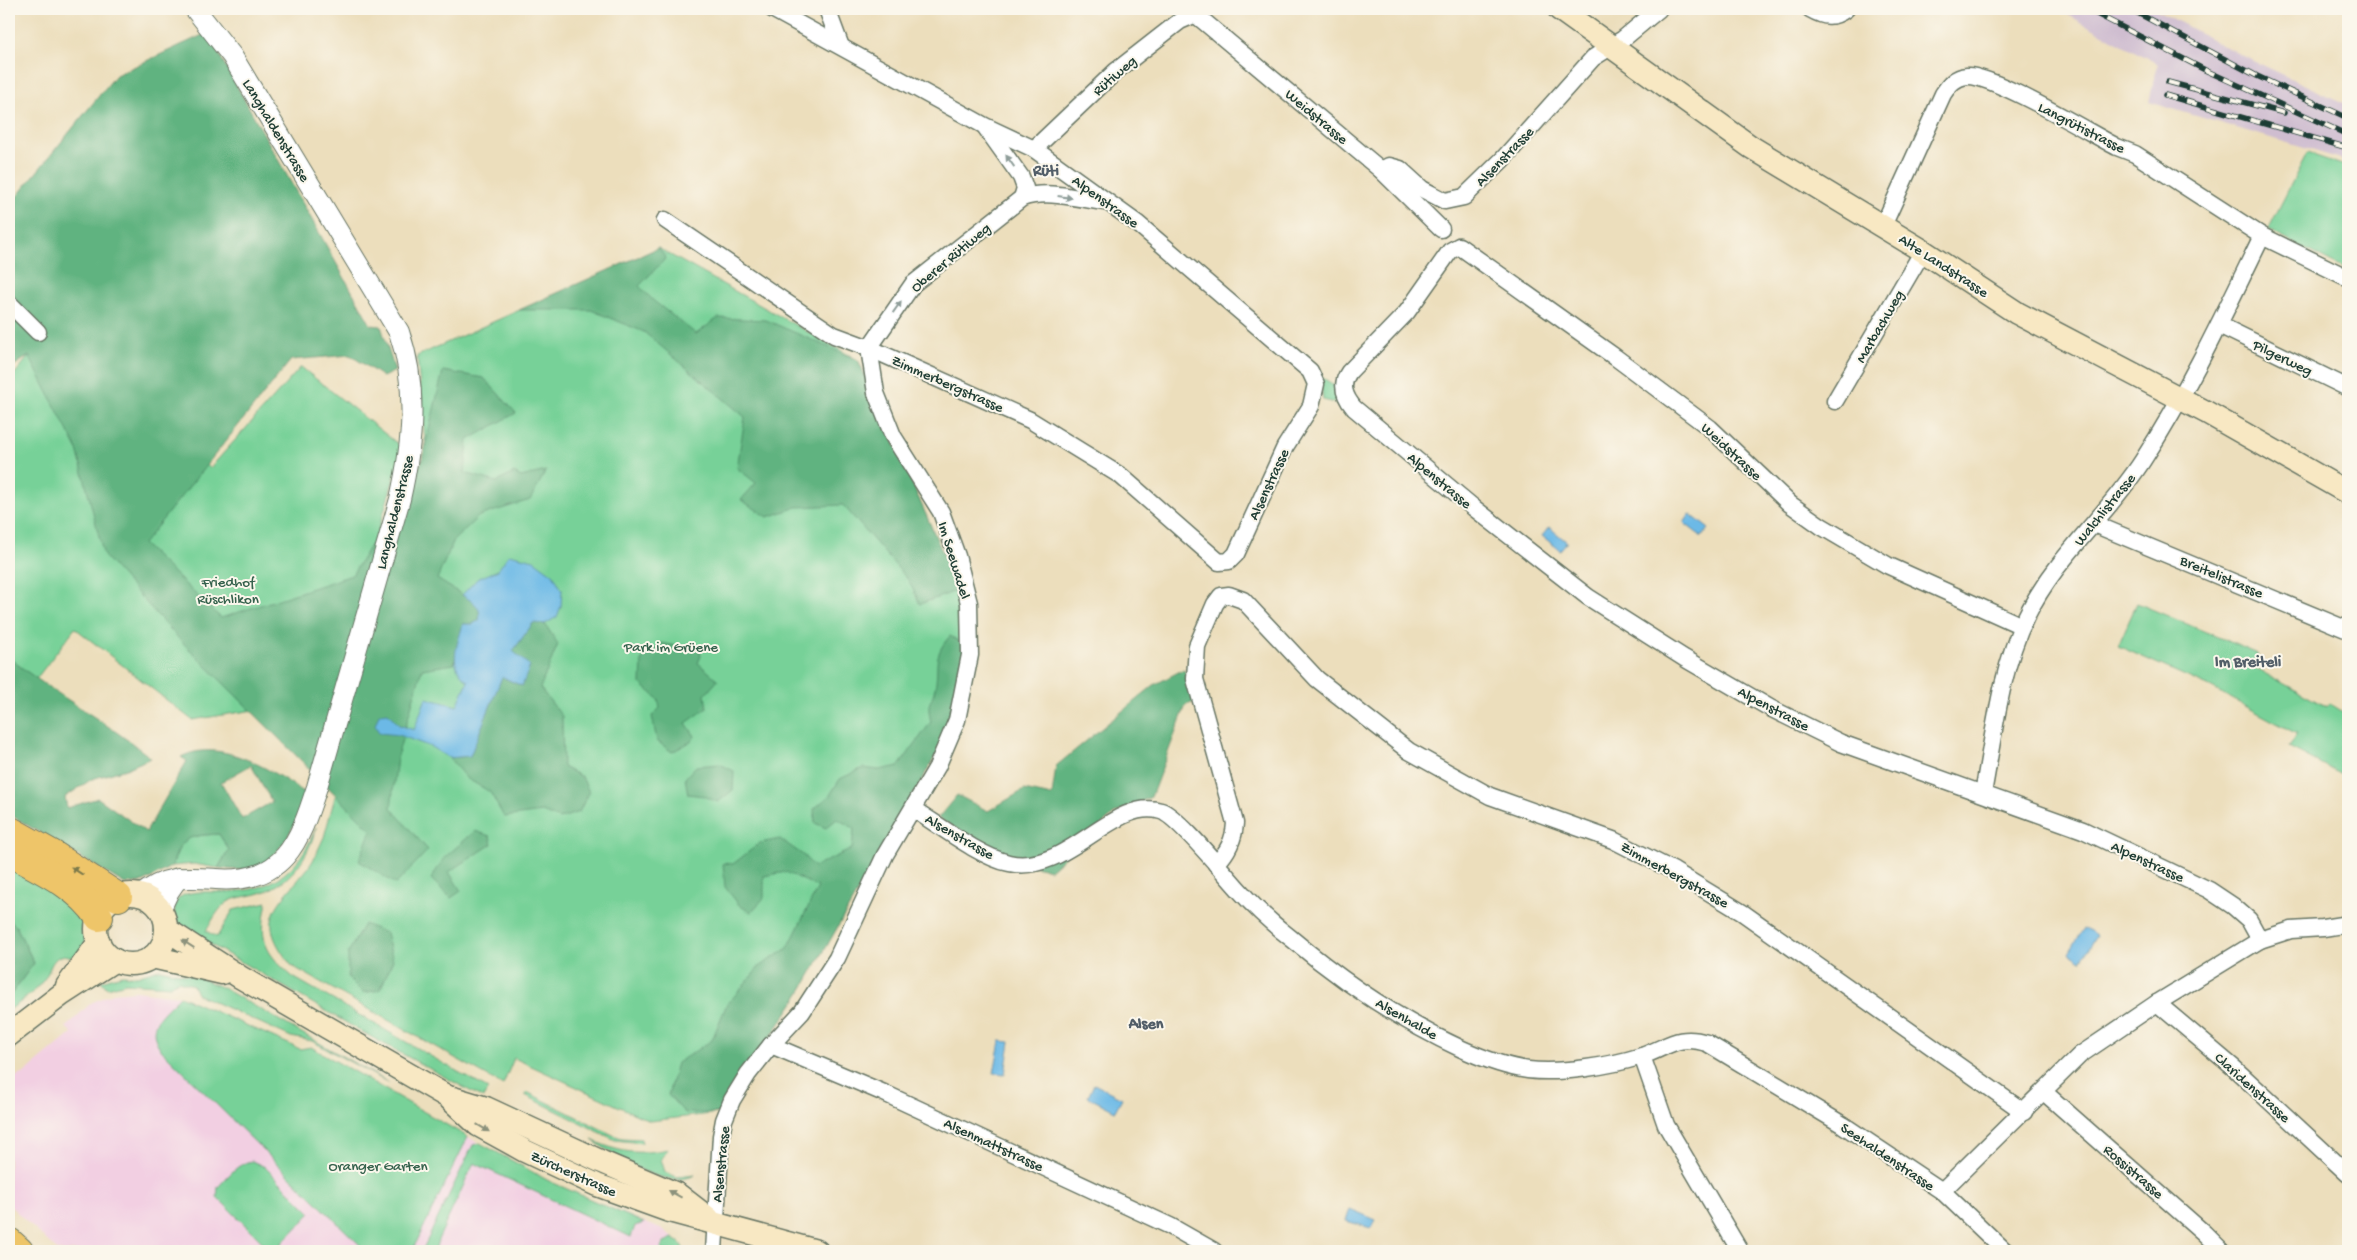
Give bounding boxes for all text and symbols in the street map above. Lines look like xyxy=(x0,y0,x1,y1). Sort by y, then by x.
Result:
street label: Rütiweg xyxy=(1090,53,1141,100)
street label: Langhaldenstrasse xyxy=(237,76,313,186)
street label: Weidstrasse xyxy=(1281,86,1351,149)
street label: Langrütistrasse xyxy=(2035,99,2128,159)
street label: Alsenstrasse xyxy=(1472,123,1539,191)
one-way arrow xyxy=(1005,154,1015,167)
district label: Rüti xyxy=(1032,163,1059,182)
street label: Alpenstrasse xyxy=(1068,172,1142,233)
one-way arrow xyxy=(1058,193,1074,201)
street label: Oberer Rütiweg xyxy=(908,220,995,297)
street label: Alte Landstrasse xyxy=(1895,231,1991,303)
street label: Marbachweg xyxy=(1853,287,1909,367)
one-way arrow xyxy=(892,301,902,314)
street label: Pilgerweg xyxy=(2248,336,2315,381)
street label: Zimmerbergstrasse xyxy=(888,352,1006,418)
street label: Weidstrasse xyxy=(1696,420,1765,485)
street label: Alsenstrasse xyxy=(1245,446,1294,523)
street label: Alpenstrasse xyxy=(1403,449,1475,514)
street label: Langhaldenstrasse xyxy=(373,453,419,571)
street label: Walchlistrasse xyxy=(2071,470,2140,550)
street label: Im Seewadel xyxy=(933,520,973,601)
street label: Breitelistrasse xyxy=(2176,552,2266,604)
park label: Friedhof Rüschlikon xyxy=(197,574,259,609)
park label: Park im Grüene xyxy=(623,639,718,657)
district label: Im Breiteli xyxy=(2215,654,2282,673)
street label: Alpenstrasse xyxy=(1734,683,1812,736)
street label: Alsenstrasse xyxy=(921,811,997,865)
street label: Alpenstrasse xyxy=(2108,838,2187,888)
street label: Zimmerbergstrasse xyxy=(1617,839,1731,913)
one-way arrow xyxy=(71,866,84,875)
one-way arrow xyxy=(182,939,195,948)
street label: Alsenhalde xyxy=(1372,995,1440,1045)
district label: Alsen xyxy=(1128,1016,1164,1035)
street label: Claridenstrasse xyxy=(2210,1050,2294,1127)
street label: Alsenmattstrasse xyxy=(940,1115,1046,1177)
street label: Seehaldenstrasse xyxy=(1836,1119,1938,1196)
one-way arrow xyxy=(477,1123,490,1132)
street label: Alsenstrasse xyxy=(709,1125,735,1203)
street label: Rossistrasse xyxy=(2099,1141,2167,1204)
street label: Zürcherstrasse xyxy=(527,1148,619,1202)
park label: Oranger Garten xyxy=(328,1158,428,1176)
one-way arrow xyxy=(668,1190,683,1198)

